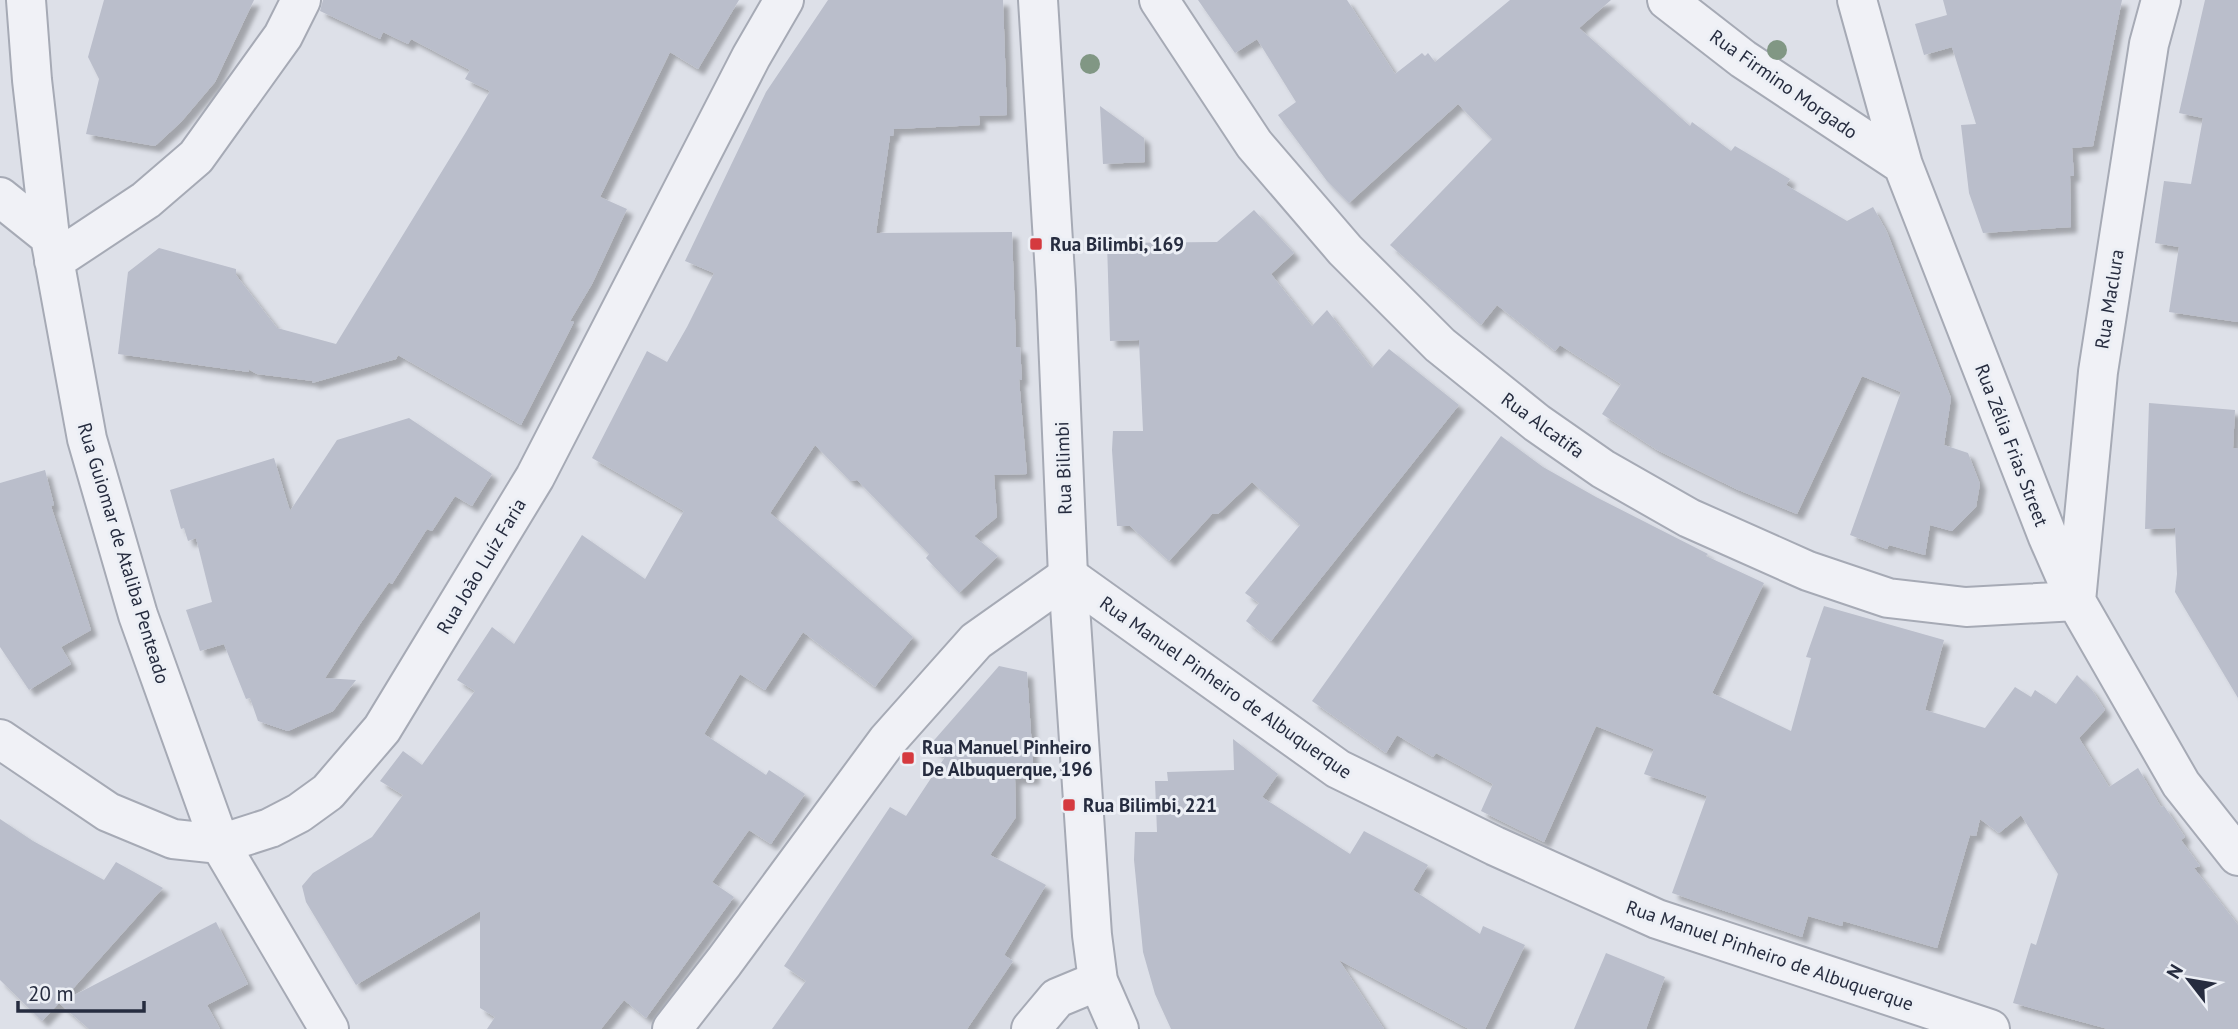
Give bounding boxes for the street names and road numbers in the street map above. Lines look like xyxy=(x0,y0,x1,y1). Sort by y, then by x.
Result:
street label: Rua Firmino Morgado xyxy=(1705,24,1863,144)
street label: Rua Maclura xyxy=(2089,247,2129,351)
street label: Rua Zélia Frias Street xyxy=(1970,360,2054,530)
street label: Rua Alcatifa xyxy=(1497,387,1589,463)
street label: Rua Guiomar de Ataliba Penteado xyxy=(73,420,175,686)
street label: Rua Bilimbi xyxy=(1049,421,1077,515)
street label: Rua João Luíz Faria xyxy=(431,494,531,638)
street label: Rua Manuel Pinheiro de Albuquerque xyxy=(1095,590,1357,784)
street label: Rua Manuel Pinheiro de Albuquerque xyxy=(1623,894,1917,1016)

